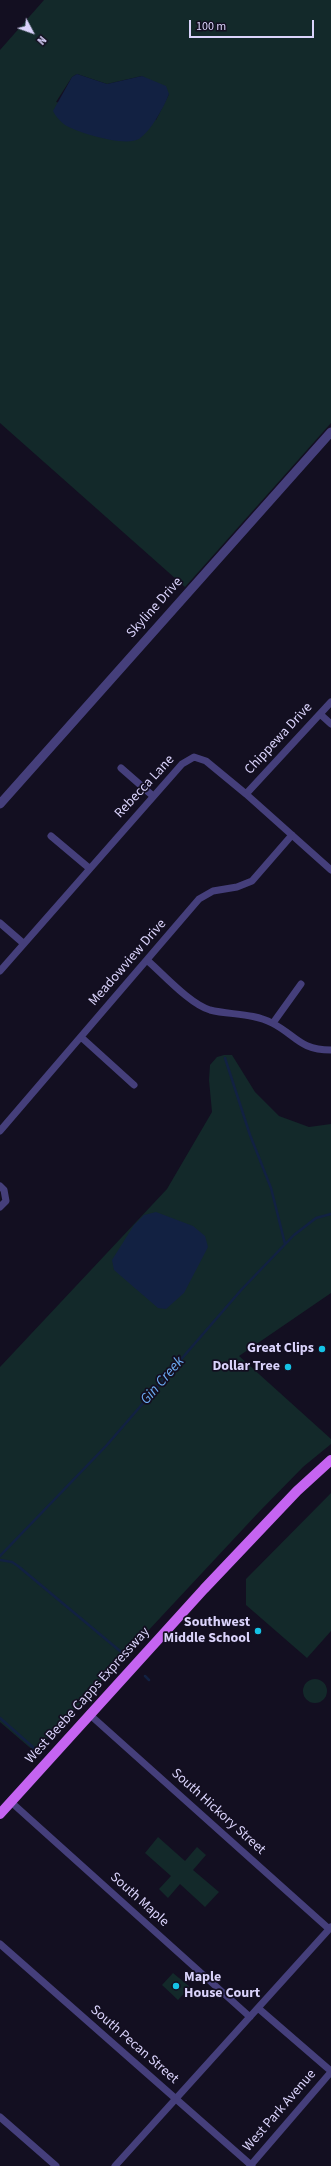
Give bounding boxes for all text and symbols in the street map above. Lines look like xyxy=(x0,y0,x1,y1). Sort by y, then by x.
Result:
north arrow xyxy=(12,12,52,52)
scale bar xyxy=(191,12,316,38)
text: 100 m xyxy=(196,18,226,35)
text: N xyxy=(33,33,50,48)
street label: Skyline Drive xyxy=(123,574,187,642)
street label: Chippewa Drive xyxy=(242,700,316,778)
street label: Rebecca Lane xyxy=(112,752,178,822)
street label: Meadowview Drive xyxy=(86,916,170,1010)
place label: Great Clips xyxy=(247,1341,314,1357)
marker: Great Clips xyxy=(317,1344,327,1354)
water label: Gin Creek xyxy=(137,1353,189,1409)
place label: Dollar Tree xyxy=(212,1359,280,1375)
marker: Dollar Tree xyxy=(283,1362,293,1372)
place label: Southwest Middle School xyxy=(163,1615,250,1648)
street label: West Beebe Capps Expressway xyxy=(22,1624,154,1768)
marker: Southwest Middle School xyxy=(253,1626,263,1636)
street label: South Hickory Street xyxy=(168,1765,268,1859)
street label: South Maple xyxy=(106,1869,172,1931)
place label: Maple House Court xyxy=(184,1970,260,2002)
marker: Maple House Court xyxy=(171,1981,181,1991)
street label: South Pecan Street xyxy=(87,2002,181,2088)
street label: West Park Avenue xyxy=(240,2067,320,2155)

